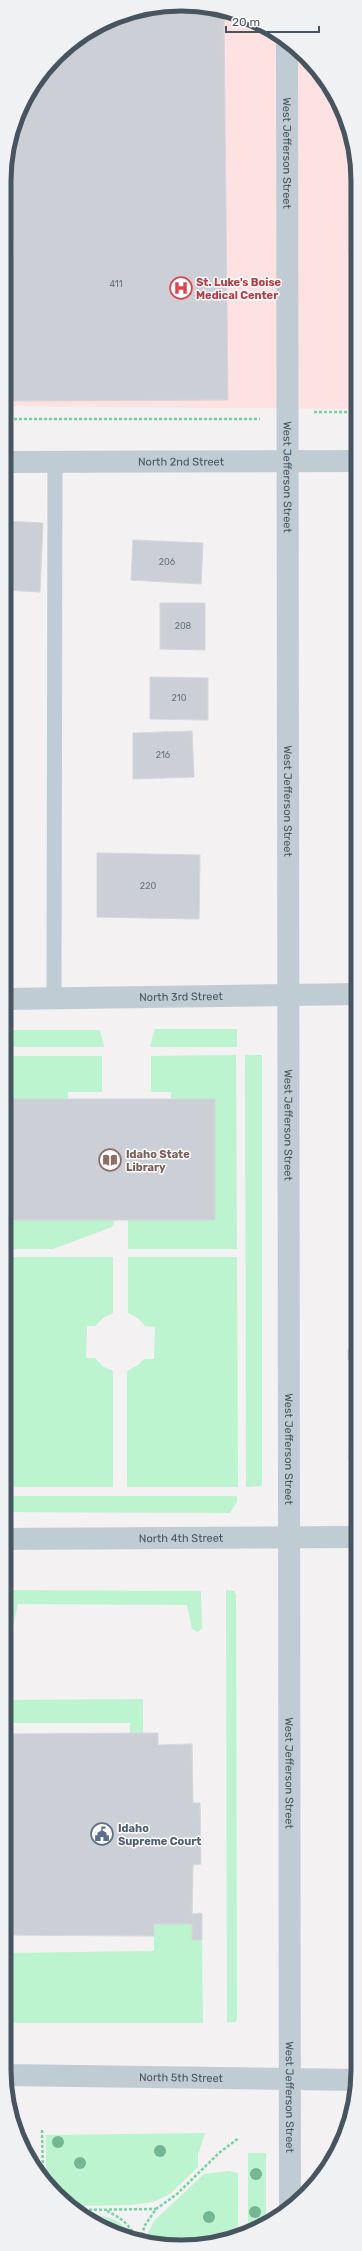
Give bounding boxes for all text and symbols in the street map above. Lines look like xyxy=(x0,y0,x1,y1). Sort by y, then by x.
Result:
scale bar xyxy=(226,8,319,34)
text: 20 m xyxy=(232,15,260,29)
street label: West Jefferson Street xyxy=(281,97,294,209)
hospital icon: St. Luke's Boise Medical Center xyxy=(168,275,194,301)
place label: St. Luke's Boise Medical Center xyxy=(196,276,281,302)
house number: 411 xyxy=(109,279,123,289)
street label: West Jefferson Street xyxy=(281,421,294,533)
street label: North 2nd Street xyxy=(138,455,225,468)
house number: 206 xyxy=(159,557,176,567)
house number: 208 xyxy=(175,621,192,631)
house number: 210 xyxy=(172,693,187,703)
street label: West Jefferson Street xyxy=(281,745,295,857)
house number: 216 xyxy=(156,750,171,760)
house number: 220 xyxy=(140,881,156,891)
street label: North 3rd Street xyxy=(139,989,224,1004)
street label: West Jefferson Street xyxy=(282,1069,295,1181)
library icon: Idaho State Library xyxy=(97,1147,123,1173)
place label: Idaho State Library xyxy=(126,1148,190,1174)
street label: West Jefferson Street xyxy=(282,1393,296,1505)
street label: North 4th Street xyxy=(139,1531,224,1545)
street label: West Jefferson Street xyxy=(283,1717,296,1829)
public building icon: Idaho Supreme Court xyxy=(89,1821,115,1847)
place label: Idaho Supreme Court xyxy=(118,1822,201,1848)
street label: West Jefferson Street xyxy=(283,2041,296,2153)
street label: North 5th Street xyxy=(139,2070,224,2085)

